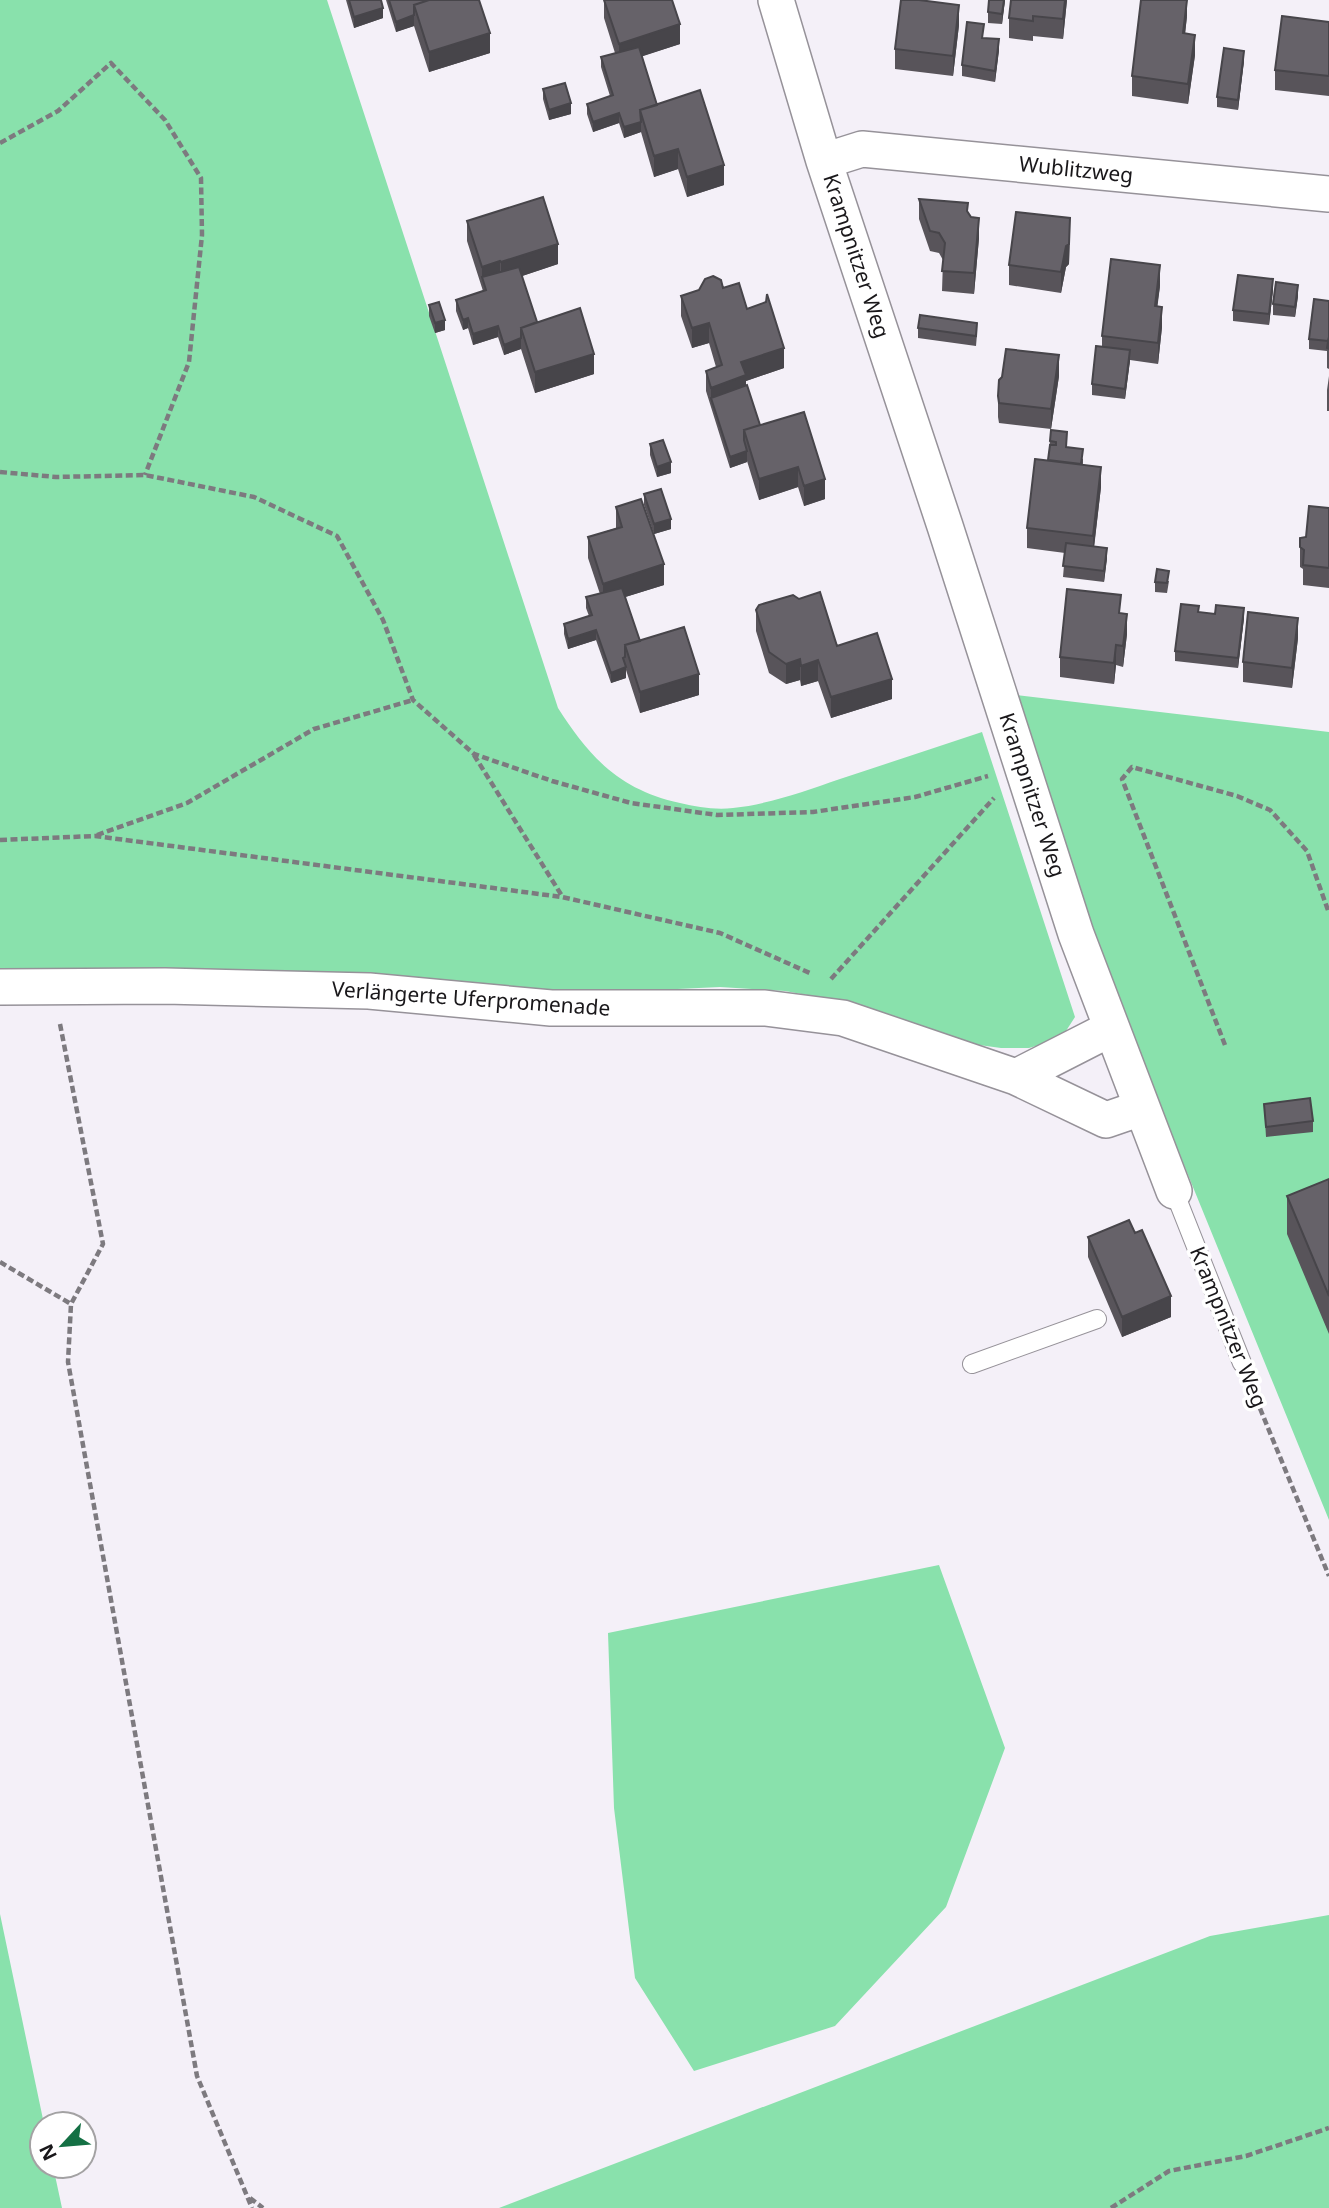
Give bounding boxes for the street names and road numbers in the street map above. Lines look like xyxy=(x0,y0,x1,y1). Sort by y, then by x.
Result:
street label: Wublitzweg xyxy=(1018,149,1135,189)
street label: Krampnitzer Weg xyxy=(817,170,897,341)
street label: Krampnitzer Weg xyxy=(993,709,1073,880)
street label: Verlängerte Uferpromenade xyxy=(331,974,611,1022)
street label: Krampnitzer Weg xyxy=(1184,1242,1274,1411)

